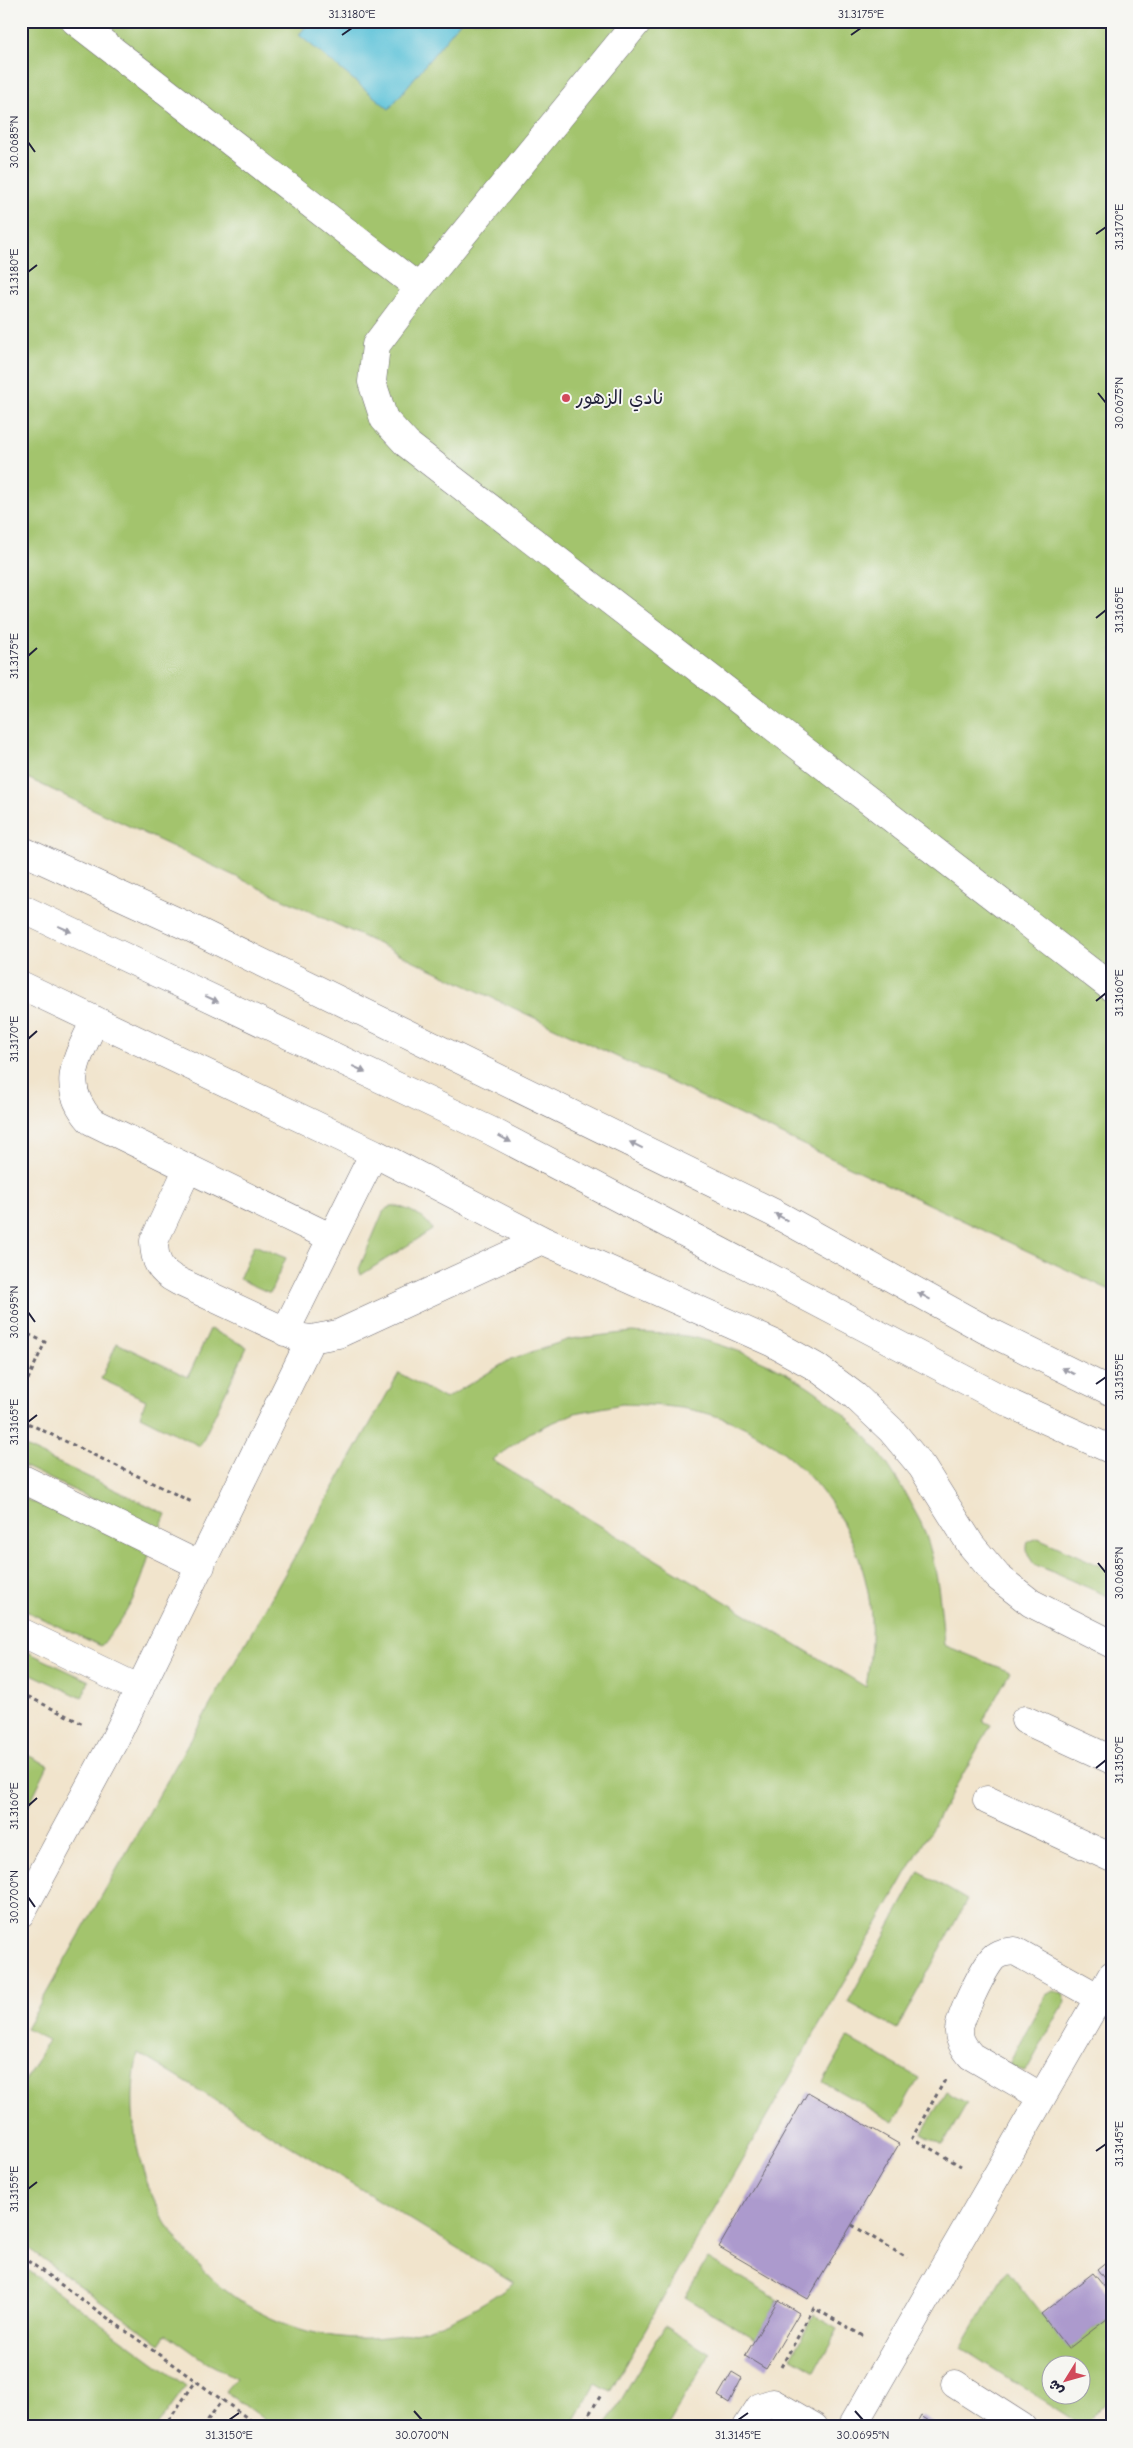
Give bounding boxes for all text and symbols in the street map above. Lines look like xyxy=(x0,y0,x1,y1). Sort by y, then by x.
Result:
text: 31.3180°E xyxy=(328,7,376,21)
text: 31.3175°E xyxy=(838,7,884,21)
text: 30.0685°N xyxy=(7,116,21,168)
text: 31.3170°E xyxy=(1112,204,1126,250)
text: 31.3180°E xyxy=(7,248,21,296)
text: 30.0675°N xyxy=(1112,377,1126,429)
place label: نادي الزهور xyxy=(575,387,663,412)
marker: نادي الزهور xyxy=(560,392,572,404)
text: 31.3165°E xyxy=(1112,587,1126,633)
text: 31.3175°E xyxy=(7,633,21,679)
one-way arrow xyxy=(58,925,72,933)
text: 31.3160°E xyxy=(1112,969,1126,1017)
one-way arrow xyxy=(205,995,219,1003)
text: 31.3170°E xyxy=(7,1016,21,1062)
one-way arrow xyxy=(352,1065,366,1073)
one-way arrow xyxy=(498,1135,513,1143)
one-way arrow xyxy=(628,1141,643,1150)
one-way arrow xyxy=(774,1213,789,1221)
text: 30.0695°N xyxy=(7,1286,21,1338)
one-way arrow xyxy=(917,1291,930,1300)
text: 31.3155°E xyxy=(1112,1354,1126,1400)
one-way arrow xyxy=(1061,1367,1075,1375)
text: 31.3165°E xyxy=(7,1399,21,1445)
text: 30.0685°N xyxy=(1112,1547,1126,1599)
text: 31.3150°E xyxy=(1112,1736,1126,1784)
text: 31.3160°E xyxy=(7,1782,21,1830)
text: 30.0700°N xyxy=(7,1870,21,1924)
text: 31.3145°E xyxy=(1112,2121,1126,2167)
text: 31.3155°E xyxy=(7,2166,21,2212)
north arrow xyxy=(1040,2356,1090,2406)
text: ش xyxy=(1045,2376,1067,2399)
text: 31.3150°E xyxy=(205,2428,253,2442)
text: 30.0700°N xyxy=(395,2428,449,2442)
text: 31.3145°E xyxy=(715,2428,761,2442)
text: 30.0695°N xyxy=(837,2428,889,2442)

